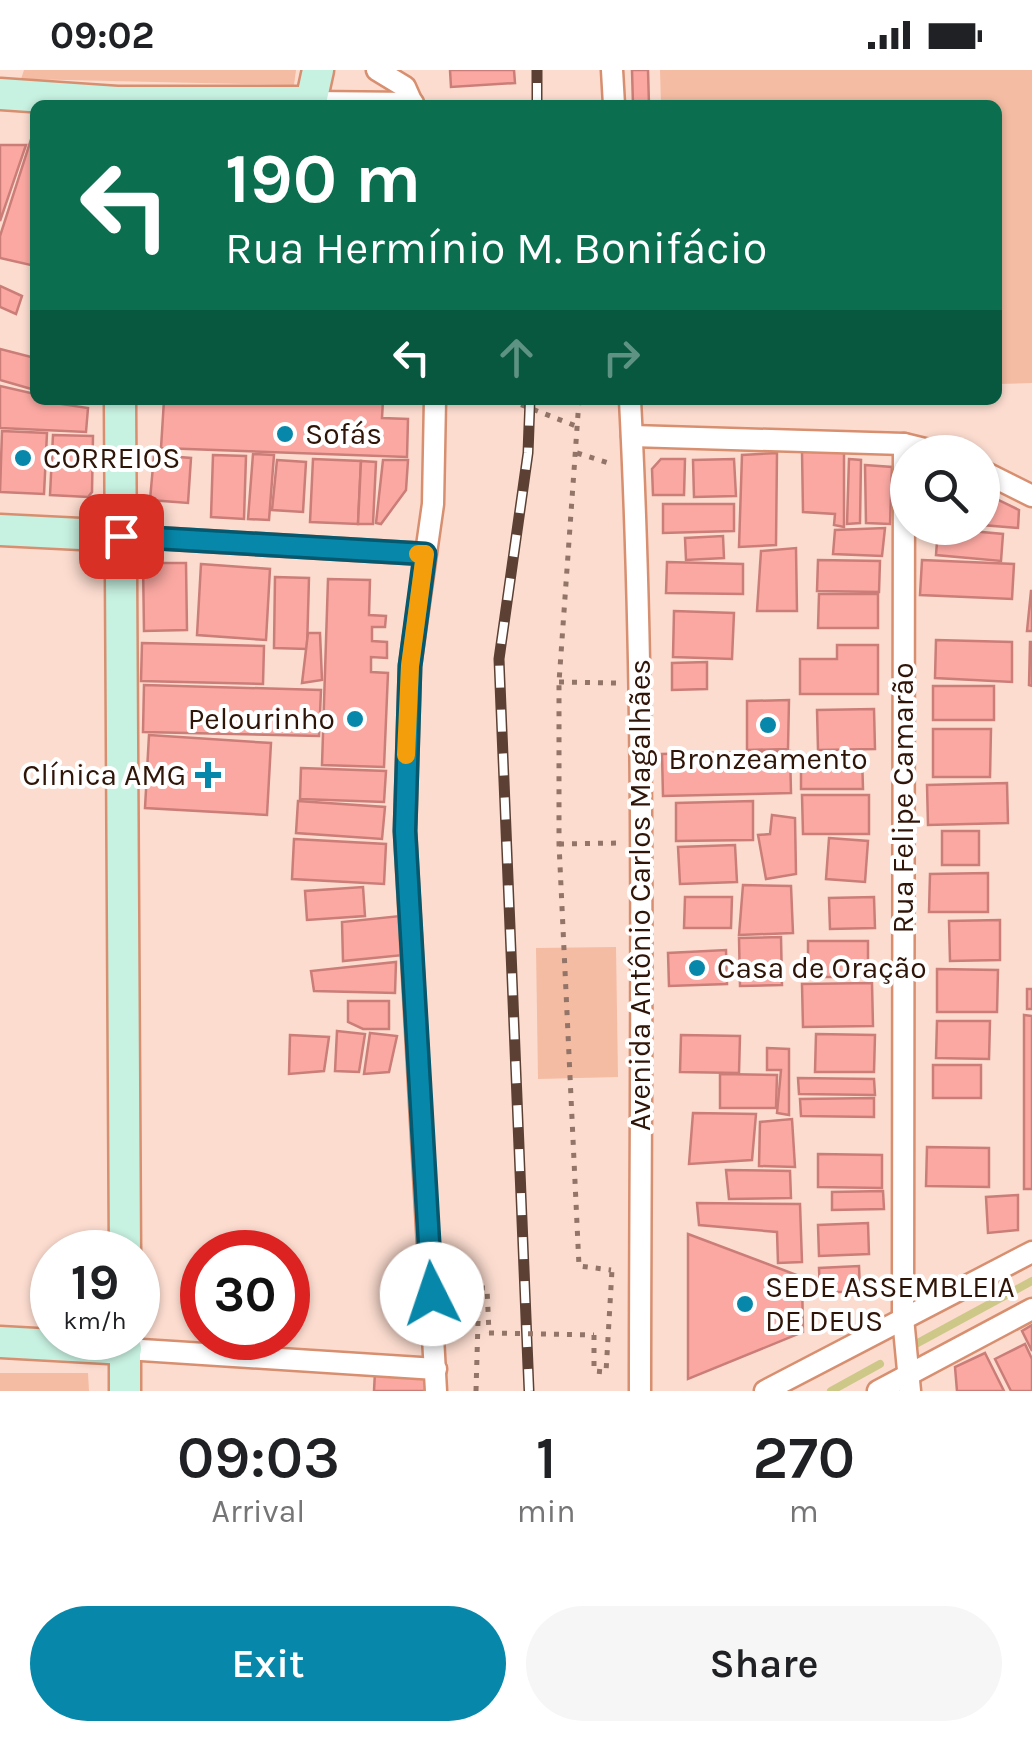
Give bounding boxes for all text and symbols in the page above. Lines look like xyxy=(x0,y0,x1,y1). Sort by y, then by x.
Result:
text: 09:02 xyxy=(50,13,154,58)
text: 190 m xyxy=(225,138,421,220)
icon: left xyxy=(60,140,190,270)
text: Rua Hermínio M. Bonifácio xyxy=(225,222,767,274)
icon: left xyxy=(384,330,439,385)
icon: ahead xyxy=(489,330,544,385)
icon: right xyxy=(594,330,649,385)
place label: Sofás xyxy=(305,416,382,452)
marker: Sofás xyxy=(274,423,296,445)
map controls xyxy=(890,435,1000,545)
button: search xyxy=(890,435,1000,545)
place label: CORREIOS xyxy=(43,440,180,476)
marker: CORREIOS xyxy=(12,447,34,469)
pin xyxy=(79,494,164,579)
icon: arrive xyxy=(94,509,149,564)
street label: Avenida Antônio Carlos Magalhães xyxy=(622,659,658,1131)
street label: Rua Felipe Camarão xyxy=(885,662,921,934)
place label: Pelourinho xyxy=(188,701,335,737)
marker: Pelourinho xyxy=(344,708,366,730)
marker: Bronzeamento xyxy=(757,714,779,736)
place label: Bronzeamento xyxy=(668,741,868,777)
place label: Clínica AMG xyxy=(22,757,186,793)
marker: Clínica AMG xyxy=(195,762,221,788)
place label: Casa de Oração xyxy=(717,950,927,986)
marker: Casa de Oração xyxy=(686,957,708,979)
speed limit sign: 30 xyxy=(180,1230,310,1360)
position arrow xyxy=(380,1242,484,1346)
text: 19 xyxy=(71,1253,119,1312)
place label: SEDE ASSEMBLEIA DE DEUS xyxy=(765,1269,1015,1339)
marker: SEDE ASSEMBLEIA DE DEUS xyxy=(734,1293,756,1315)
text: km/h xyxy=(63,1306,127,1335)
text: 09:03 xyxy=(177,1423,340,1493)
text: 1 xyxy=(536,1423,557,1493)
text: 270 xyxy=(753,1423,855,1493)
text: Arrival xyxy=(212,1493,305,1530)
text: min xyxy=(517,1493,576,1530)
text: m xyxy=(789,1493,819,1530)
button: Exit xyxy=(30,1606,506,1721)
button: Share xyxy=(526,1606,1002,1721)

